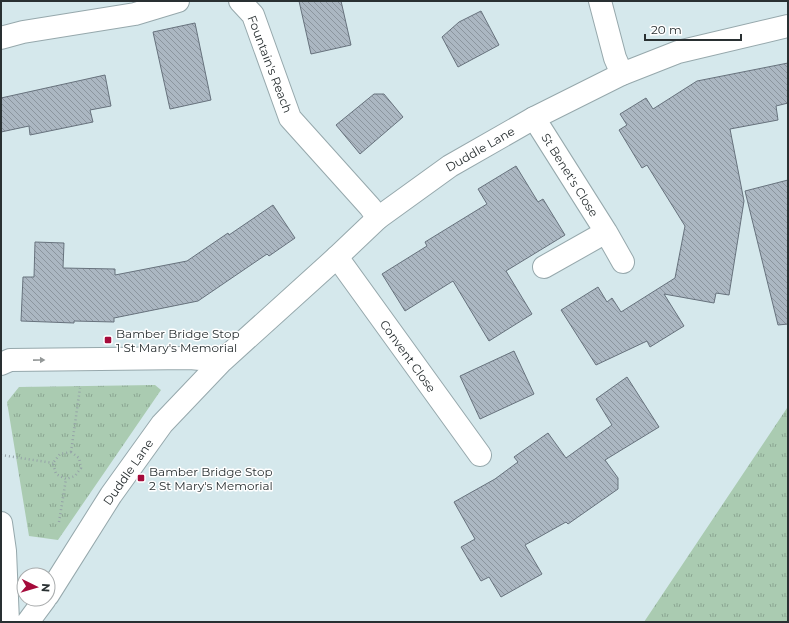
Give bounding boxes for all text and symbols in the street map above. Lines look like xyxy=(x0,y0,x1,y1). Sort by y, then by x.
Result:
street label: Fountain's Reach xyxy=(245,13,295,115)
scale bar xyxy=(645,16,741,42)
text: 20 m xyxy=(651,22,682,37)
street label: Duddle Lane xyxy=(443,123,517,175)
street label: St Benet's Close xyxy=(538,130,602,220)
street label: Convent Close xyxy=(377,317,439,395)
place label: Bamber Bridge Stop 1 St Mary's Memorial xyxy=(116,326,240,355)
marker: Bamber Bridge Stop 1 St Mary's Memorial xyxy=(103,335,113,345)
one-way arrow xyxy=(33,357,46,363)
street label: Duddle Lane xyxy=(100,436,156,508)
place label: Bamber Bridge Stop 2 St Mary's Memorial xyxy=(149,464,273,493)
marker: Bamber Bridge Stop 2 St Mary's Memorial xyxy=(136,473,146,483)
north arrow xyxy=(16,567,56,607)
text: N xyxy=(39,583,53,593)

